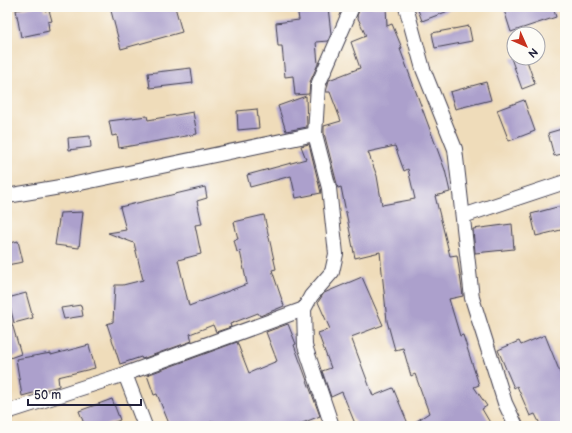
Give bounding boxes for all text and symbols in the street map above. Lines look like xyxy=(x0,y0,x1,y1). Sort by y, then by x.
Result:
north arrow xyxy=(506,26,546,66)
text: N xyxy=(525,45,540,60)
scale bar xyxy=(28,381,141,407)
text: 50 m xyxy=(34,388,61,403)

